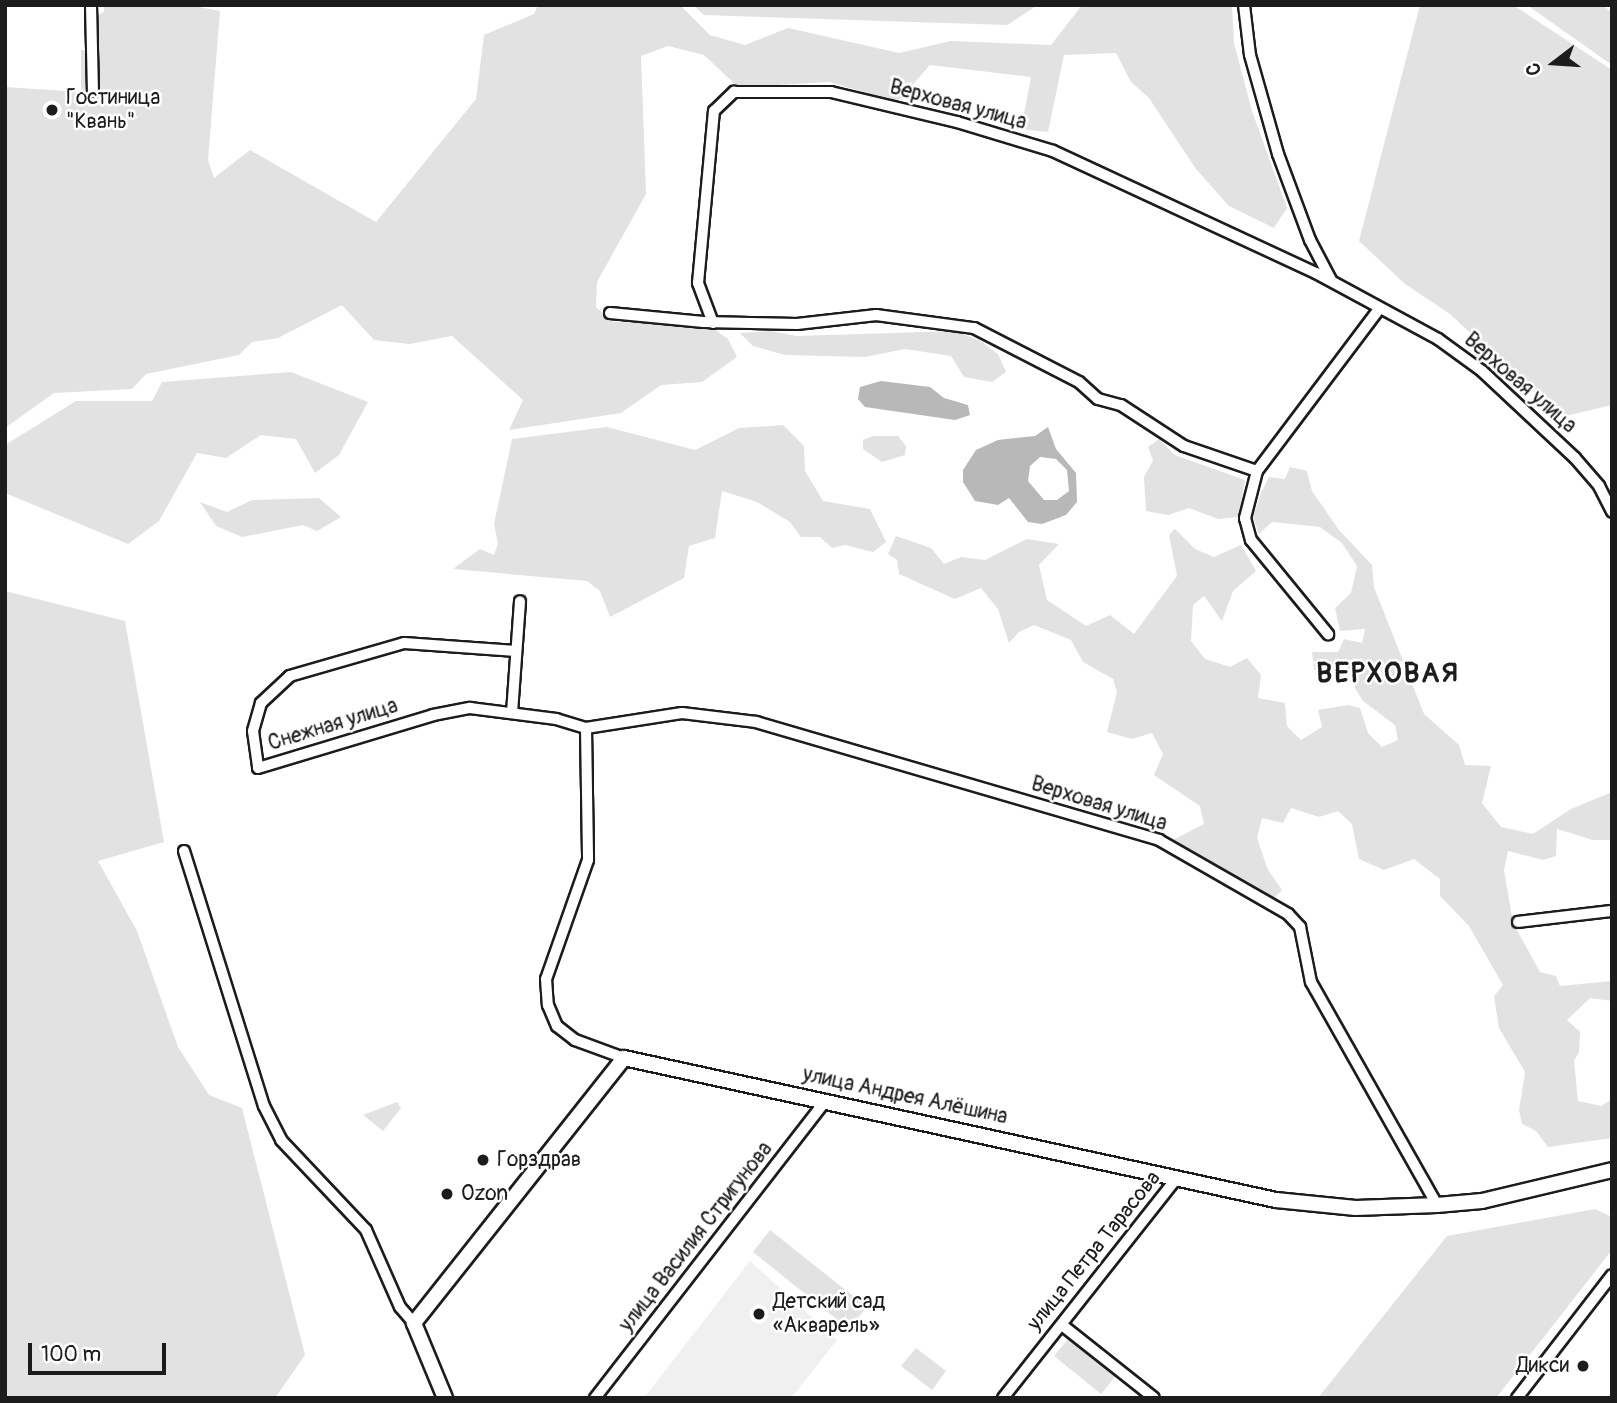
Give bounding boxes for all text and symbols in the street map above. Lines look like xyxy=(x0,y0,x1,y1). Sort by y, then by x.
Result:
north arrow xyxy=(1519,28,1589,98)
text: С xyxy=(1521,60,1547,78)
street label: Верховая улица xyxy=(887,75,1029,135)
place label: Гостиница "Квань" xyxy=(66,85,160,135)
marker: Гостиница "Квань" xyxy=(44,102,60,118)
street label: Верховая улица xyxy=(1459,327,1581,439)
district label: ВЕРХОВАЯ xyxy=(1317,657,1459,691)
street label: Снежная улица xyxy=(265,693,401,757)
street label: Верховая улица xyxy=(1028,771,1170,837)
street label: улица Андрея Алёшина xyxy=(800,1062,1010,1130)
street label: улица Василия Стригунова xyxy=(614,1137,778,1337)
place label: Горздрав xyxy=(497,1147,581,1173)
marker: Горздрав xyxy=(475,1152,491,1168)
street label: улица Петра Тарасова xyxy=(1022,1166,1166,1336)
place label: Ozon xyxy=(461,1181,508,1207)
marker: Ozon xyxy=(439,1186,455,1202)
place label: Детский сад «Акварель» xyxy=(773,1289,885,1339)
marker: Детский сад «Акварель» xyxy=(751,1306,767,1322)
scale bar xyxy=(32,1330,170,1374)
text: 100 m xyxy=(41,1341,101,1368)
place label: Дикси xyxy=(1516,1353,1569,1379)
marker: Дикси xyxy=(1575,1358,1591,1374)

